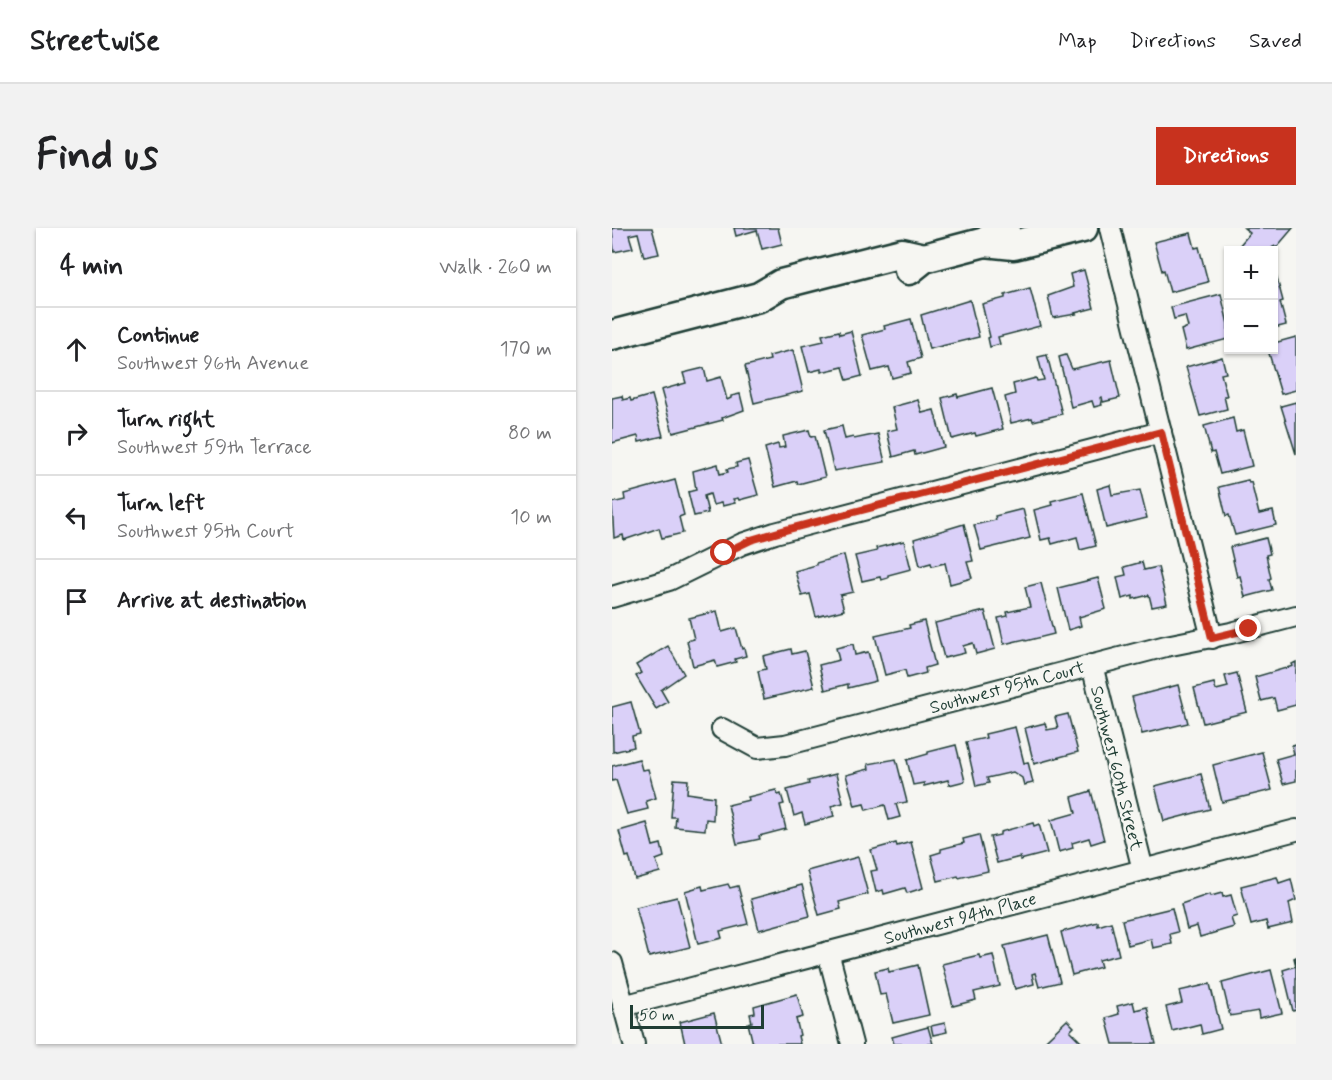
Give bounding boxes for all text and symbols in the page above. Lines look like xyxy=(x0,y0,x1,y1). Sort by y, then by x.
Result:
text: Streetwise xyxy=(30,23,160,60)
text: Map xyxy=(1058,27,1097,55)
text: Directions xyxy=(1130,27,1216,55)
text: Saved xyxy=(1249,27,1302,55)
button: Directions xyxy=(1156,127,1296,185)
text: Find us xyxy=(36,129,158,184)
map controls xyxy=(1224,246,1278,354)
button: + xyxy=(1224,246,1278,300)
text: 4 min xyxy=(60,250,123,284)
text: Walk · 260 m xyxy=(439,254,552,281)
button: − xyxy=(1224,300,1278,354)
text: Continue xyxy=(117,322,199,350)
icon: ahead xyxy=(60,333,93,366)
text: 170 m xyxy=(500,336,552,363)
text: Southwest 96th Avenue xyxy=(117,350,309,377)
text: Turn right xyxy=(117,406,215,434)
icon: right xyxy=(60,417,93,450)
text: 80 m xyxy=(508,420,552,447)
text: Southwest 59th Terrace xyxy=(117,434,312,461)
text: Turn left xyxy=(117,490,205,518)
icon: left xyxy=(60,501,93,534)
text: 10 m xyxy=(510,504,552,531)
text: Southwest 95th Court xyxy=(117,518,294,545)
route start xyxy=(710,539,736,565)
icon: arrive xyxy=(60,585,93,618)
text: Arrive at destination xyxy=(117,587,307,615)
route end xyxy=(1235,615,1261,641)
street label: Southwest 95th Court xyxy=(927,656,1087,720)
street label: Southwest 60th Street xyxy=(1084,683,1148,853)
street label: Southwest 94th Place xyxy=(881,887,1039,951)
scale bar xyxy=(630,1002,764,1030)
text: 50 m xyxy=(639,1005,675,1026)

